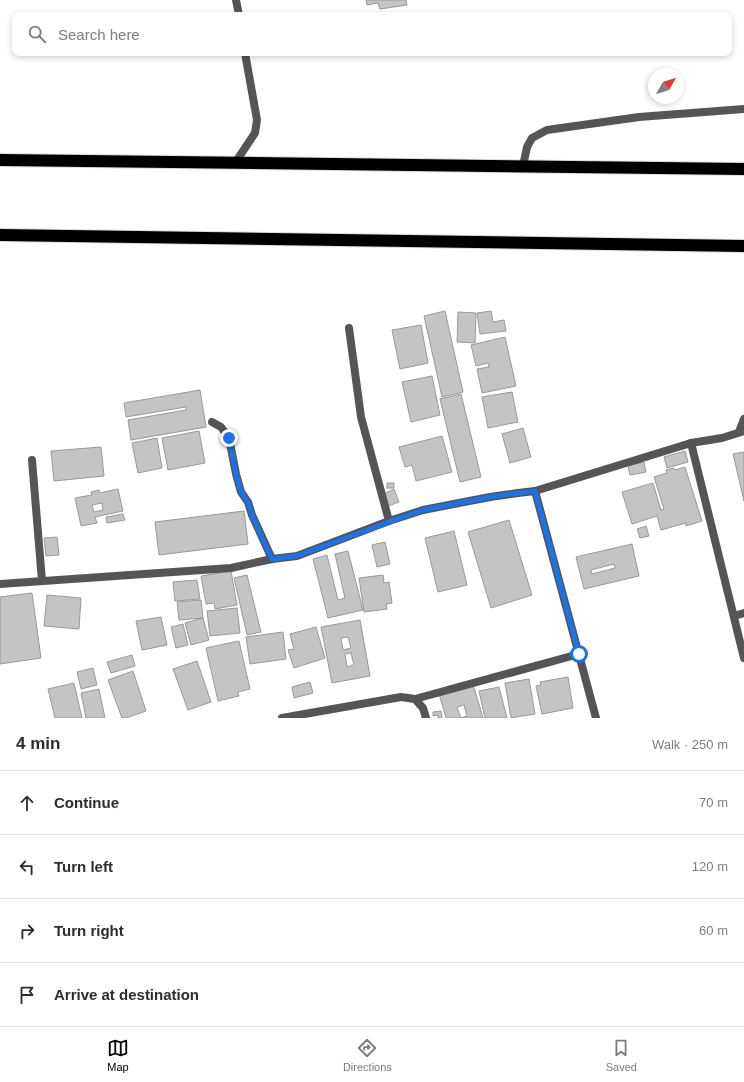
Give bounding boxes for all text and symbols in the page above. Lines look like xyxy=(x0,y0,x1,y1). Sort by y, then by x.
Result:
search box xyxy=(12,12,732,56)
icon: search xyxy=(26,23,48,45)
text: Search here xyxy=(58,26,140,43)
north arrow xyxy=(648,68,684,104)
route end xyxy=(220,429,238,447)
route start xyxy=(570,645,588,663)
text: 4 min xyxy=(16,734,60,753)
text: Walk · 250 m xyxy=(652,737,728,752)
icon: ahead xyxy=(16,792,38,814)
text: Continue xyxy=(54,794,119,811)
text: 70 m xyxy=(699,795,728,810)
icon: left xyxy=(16,856,38,878)
text: Turn left xyxy=(54,858,113,875)
text: 120 m xyxy=(692,859,728,874)
icon: right xyxy=(16,920,38,942)
text: Turn right xyxy=(54,922,124,939)
text: 60 m xyxy=(699,923,728,938)
icon: arrive xyxy=(16,984,38,1006)
text: Arrive at destination xyxy=(54,986,199,1003)
tab: Map xyxy=(107,1037,129,1073)
tab: Directions xyxy=(343,1037,392,1073)
tab: Saved xyxy=(606,1037,637,1073)

